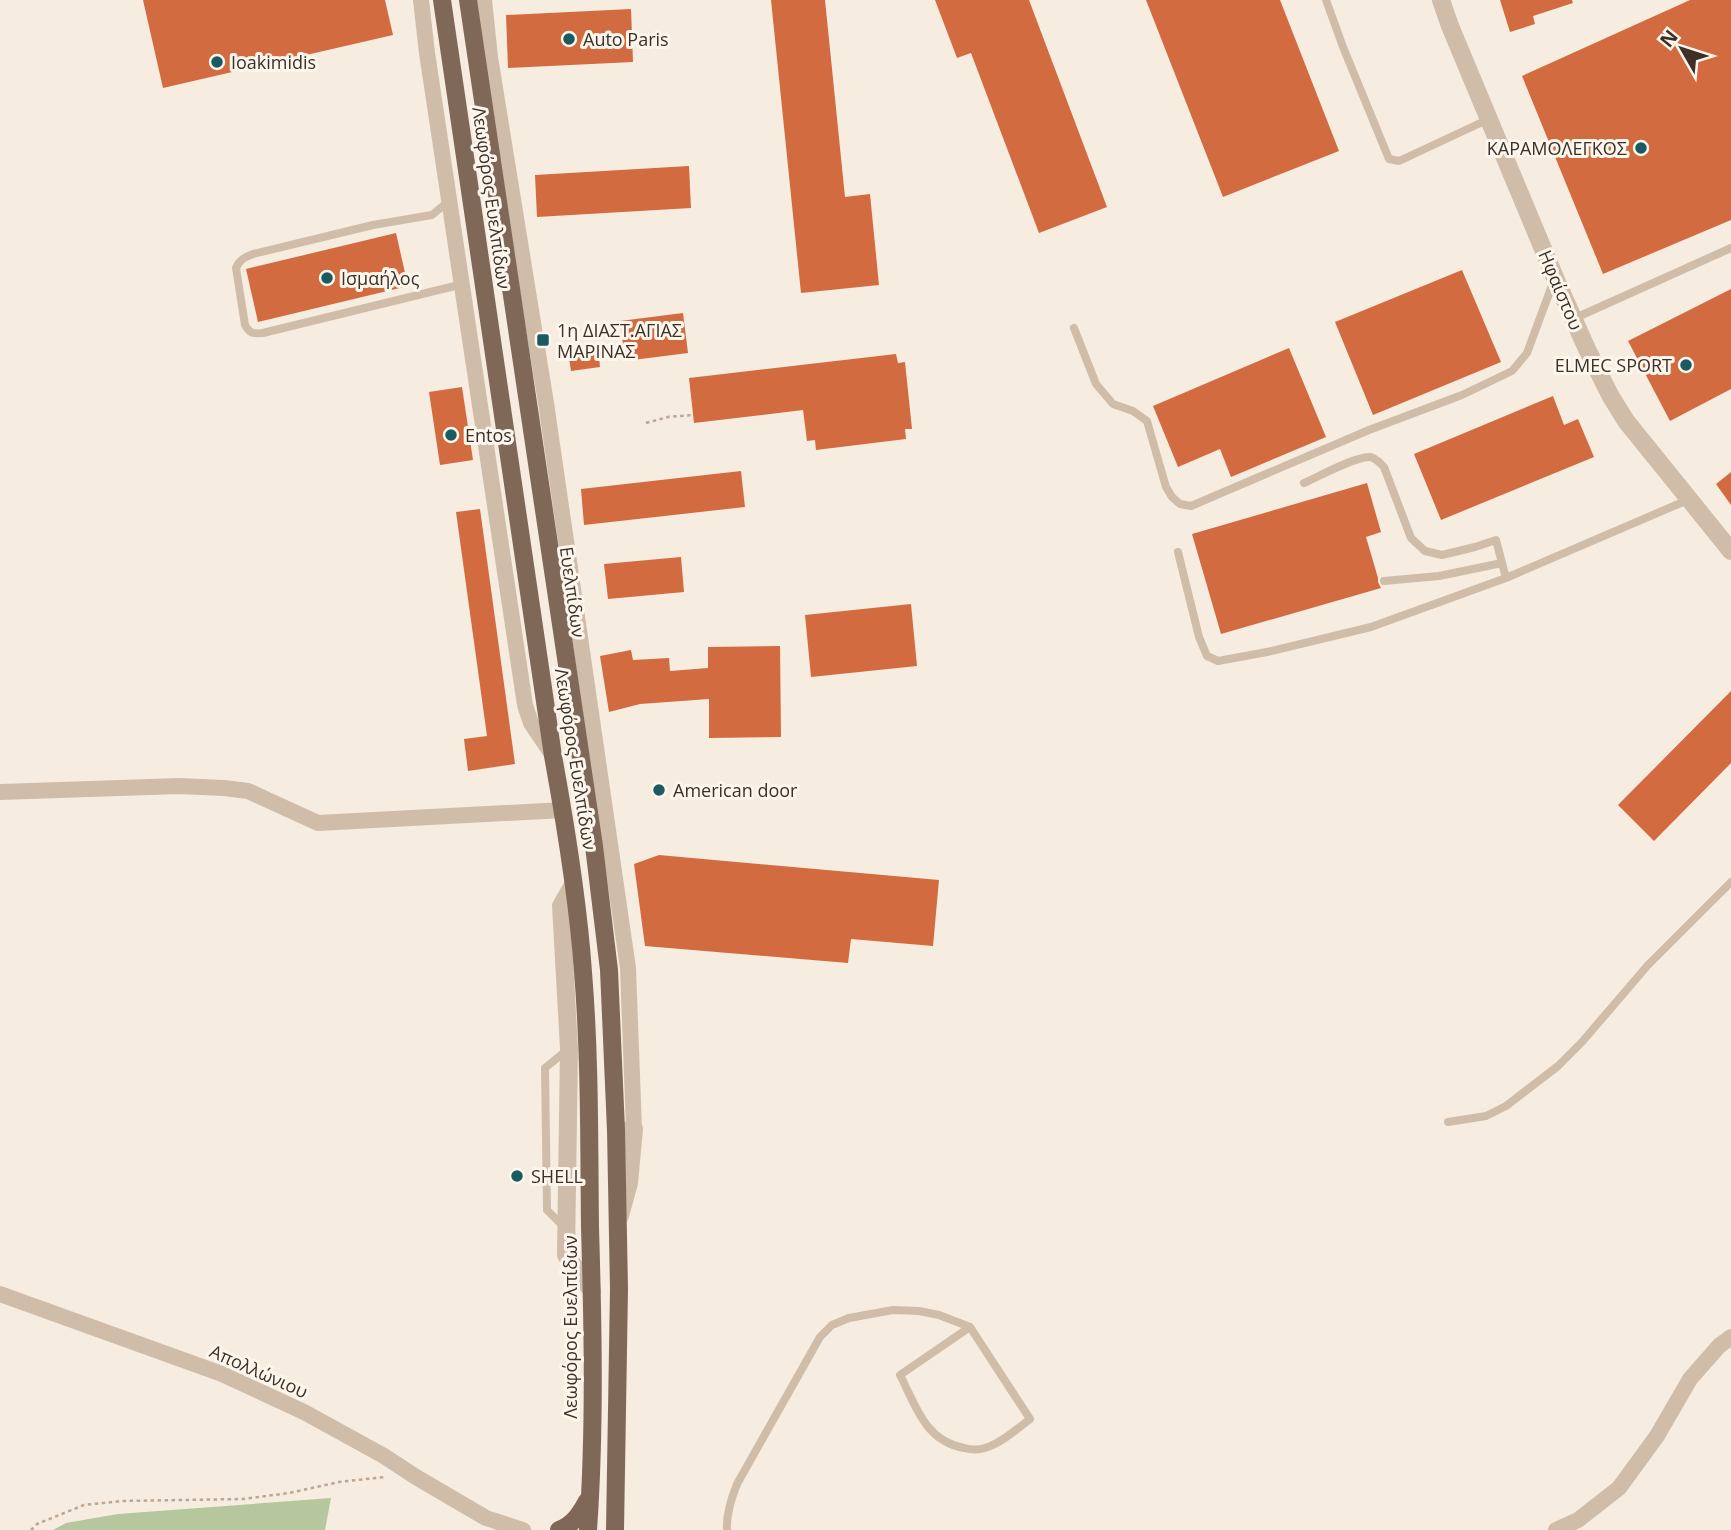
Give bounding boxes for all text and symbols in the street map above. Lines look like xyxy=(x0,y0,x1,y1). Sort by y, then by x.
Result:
north arrow xyxy=(1647,14,1717,84)
text: N xyxy=(1654,24,1684,52)
place label: Auto Paris xyxy=(583,27,669,51)
marker: Auto Paris xyxy=(561,31,577,47)
place label: Ioakimidis xyxy=(231,50,316,74)
marker: Ioakimidis xyxy=(209,54,225,70)
street label: Λεωφόρος Ευελπίδων xyxy=(467,105,517,291)
place label: ΚΑΡΑΜΟΛΕΓΚΟΣ xyxy=(1487,136,1627,160)
marker: ΚΑΡΑΜΟΛΕΓΚΟΣ xyxy=(1633,140,1649,156)
street label: Ηφαίστου xyxy=(1533,246,1589,334)
place label: Ισμαήλος xyxy=(341,266,420,290)
marker: Ισμαήλος xyxy=(319,270,335,286)
place label: 1η ΔΙΑΣΤ.ΑΓΙΑΣ ΜΑΡΙΝΑΣ xyxy=(557,318,682,363)
marker: 1η ΔΙΑΣΤ.ΑΓΙΑΣ ΜΑΡΙΝΑΣ xyxy=(535,332,551,348)
place label: ELMEC SPORT xyxy=(1555,353,1672,377)
marker: ELMEC SPORT xyxy=(1678,357,1694,373)
place label: Entos xyxy=(465,423,512,447)
marker: Entos xyxy=(443,427,459,443)
street label: Ευελπίδων xyxy=(555,545,591,639)
street label: Λεωφόρος Ευελπίδων xyxy=(550,666,602,852)
place label: American door xyxy=(673,778,798,802)
marker: American door xyxy=(651,782,667,798)
place label: SHELL xyxy=(531,1164,583,1188)
marker: SHELL xyxy=(509,1168,525,1184)
street label: Λεωφόρος Ευελπίδων xyxy=(558,1235,582,1419)
street label: Απολλώνιου xyxy=(206,1339,312,1403)

